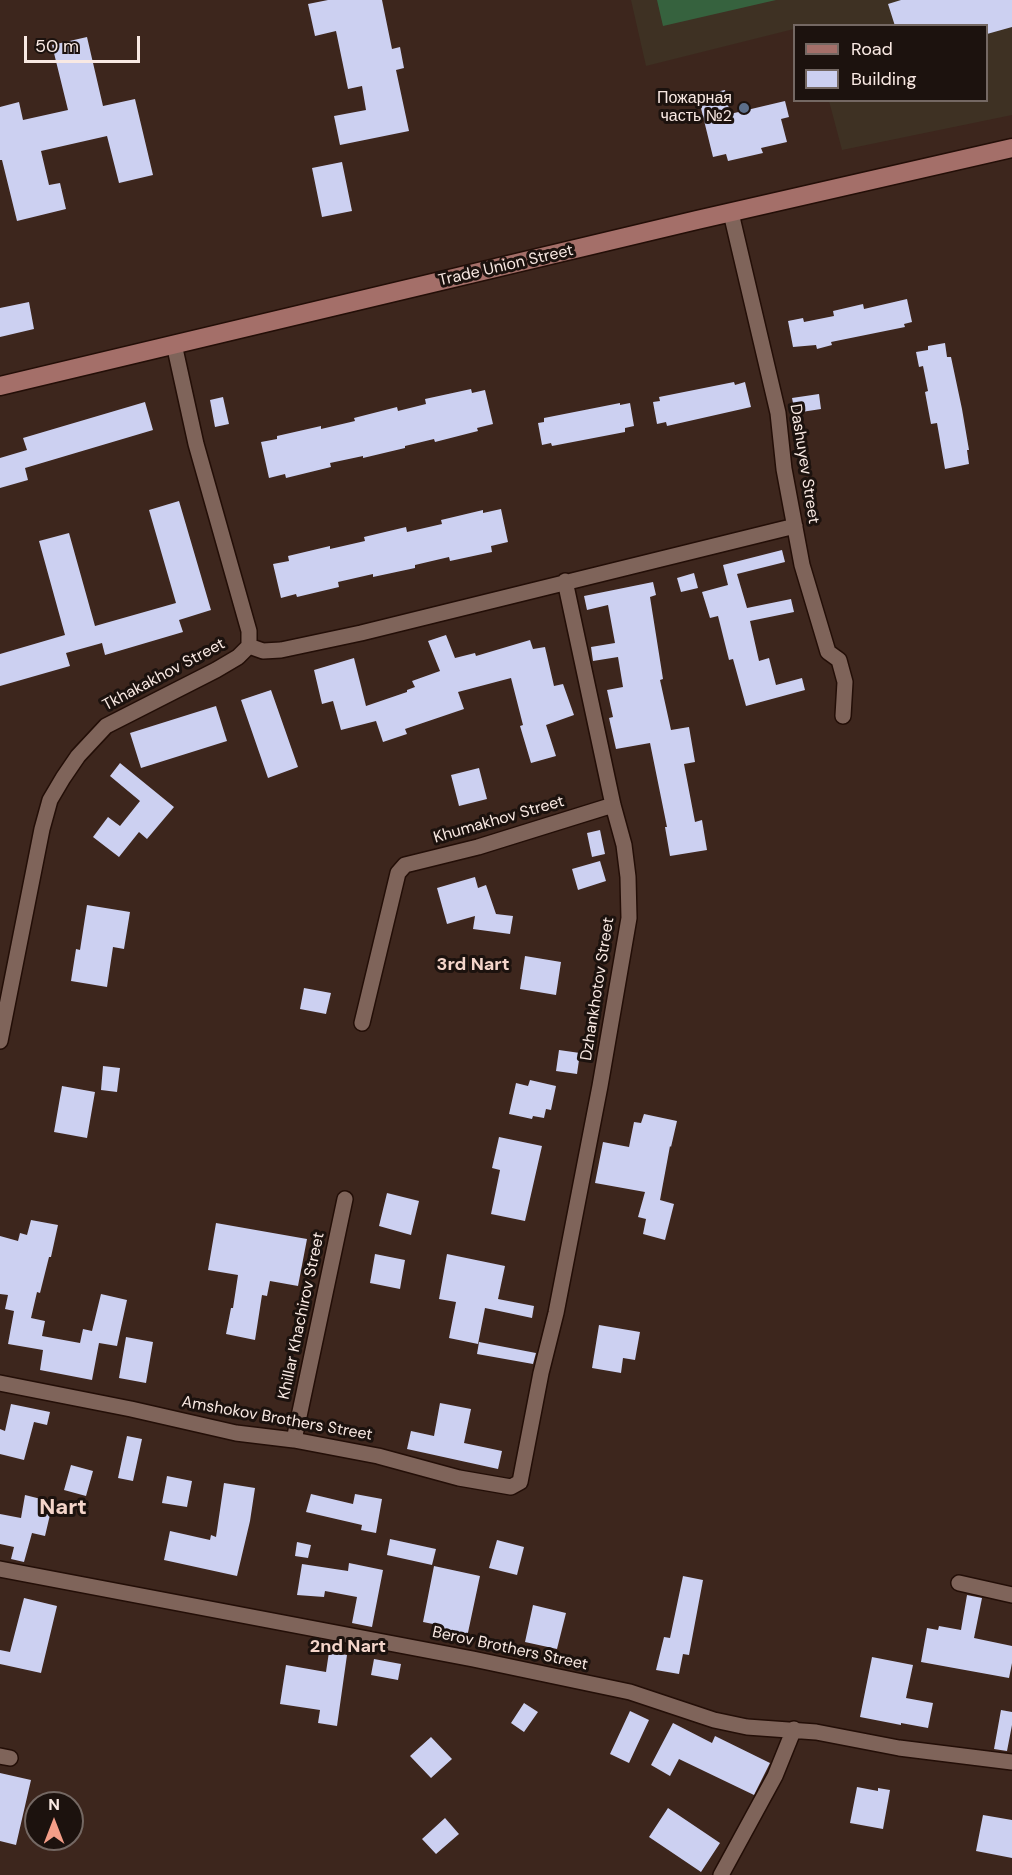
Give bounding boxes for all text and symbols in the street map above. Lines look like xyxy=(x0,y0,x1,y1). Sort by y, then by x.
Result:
scale bar xyxy=(27,24,142,62)
legend xyxy=(793,24,988,102)
text: 50 m xyxy=(35,34,79,58)
text: Road xyxy=(851,37,893,61)
text: Building xyxy=(851,67,916,91)
place label: Пожарная часть №2 xyxy=(657,89,732,127)
marker: Пожарная часть №2 xyxy=(737,101,751,115)
street label: Trade Union Street xyxy=(437,241,575,291)
street label: Dashuyev Street xyxy=(785,403,823,525)
street label: Tkhakakhov Street xyxy=(99,635,229,715)
street label: Khumakhov Street xyxy=(431,792,567,848)
street label: Dzhankhotov Street xyxy=(577,916,619,1062)
district label: 3rd Nart xyxy=(437,954,509,976)
street label: Khillar Khachirov Street xyxy=(275,1231,329,1401)
street label: Amshokov Brothers Street xyxy=(180,1393,374,1445)
district label: Nart xyxy=(39,1495,87,1521)
street label: Berov Brothers Street xyxy=(430,1623,590,1675)
district label: 2nd Nart xyxy=(310,1636,386,1658)
north arrow xyxy=(24,1791,84,1851)
text: N xyxy=(48,1794,60,1815)

